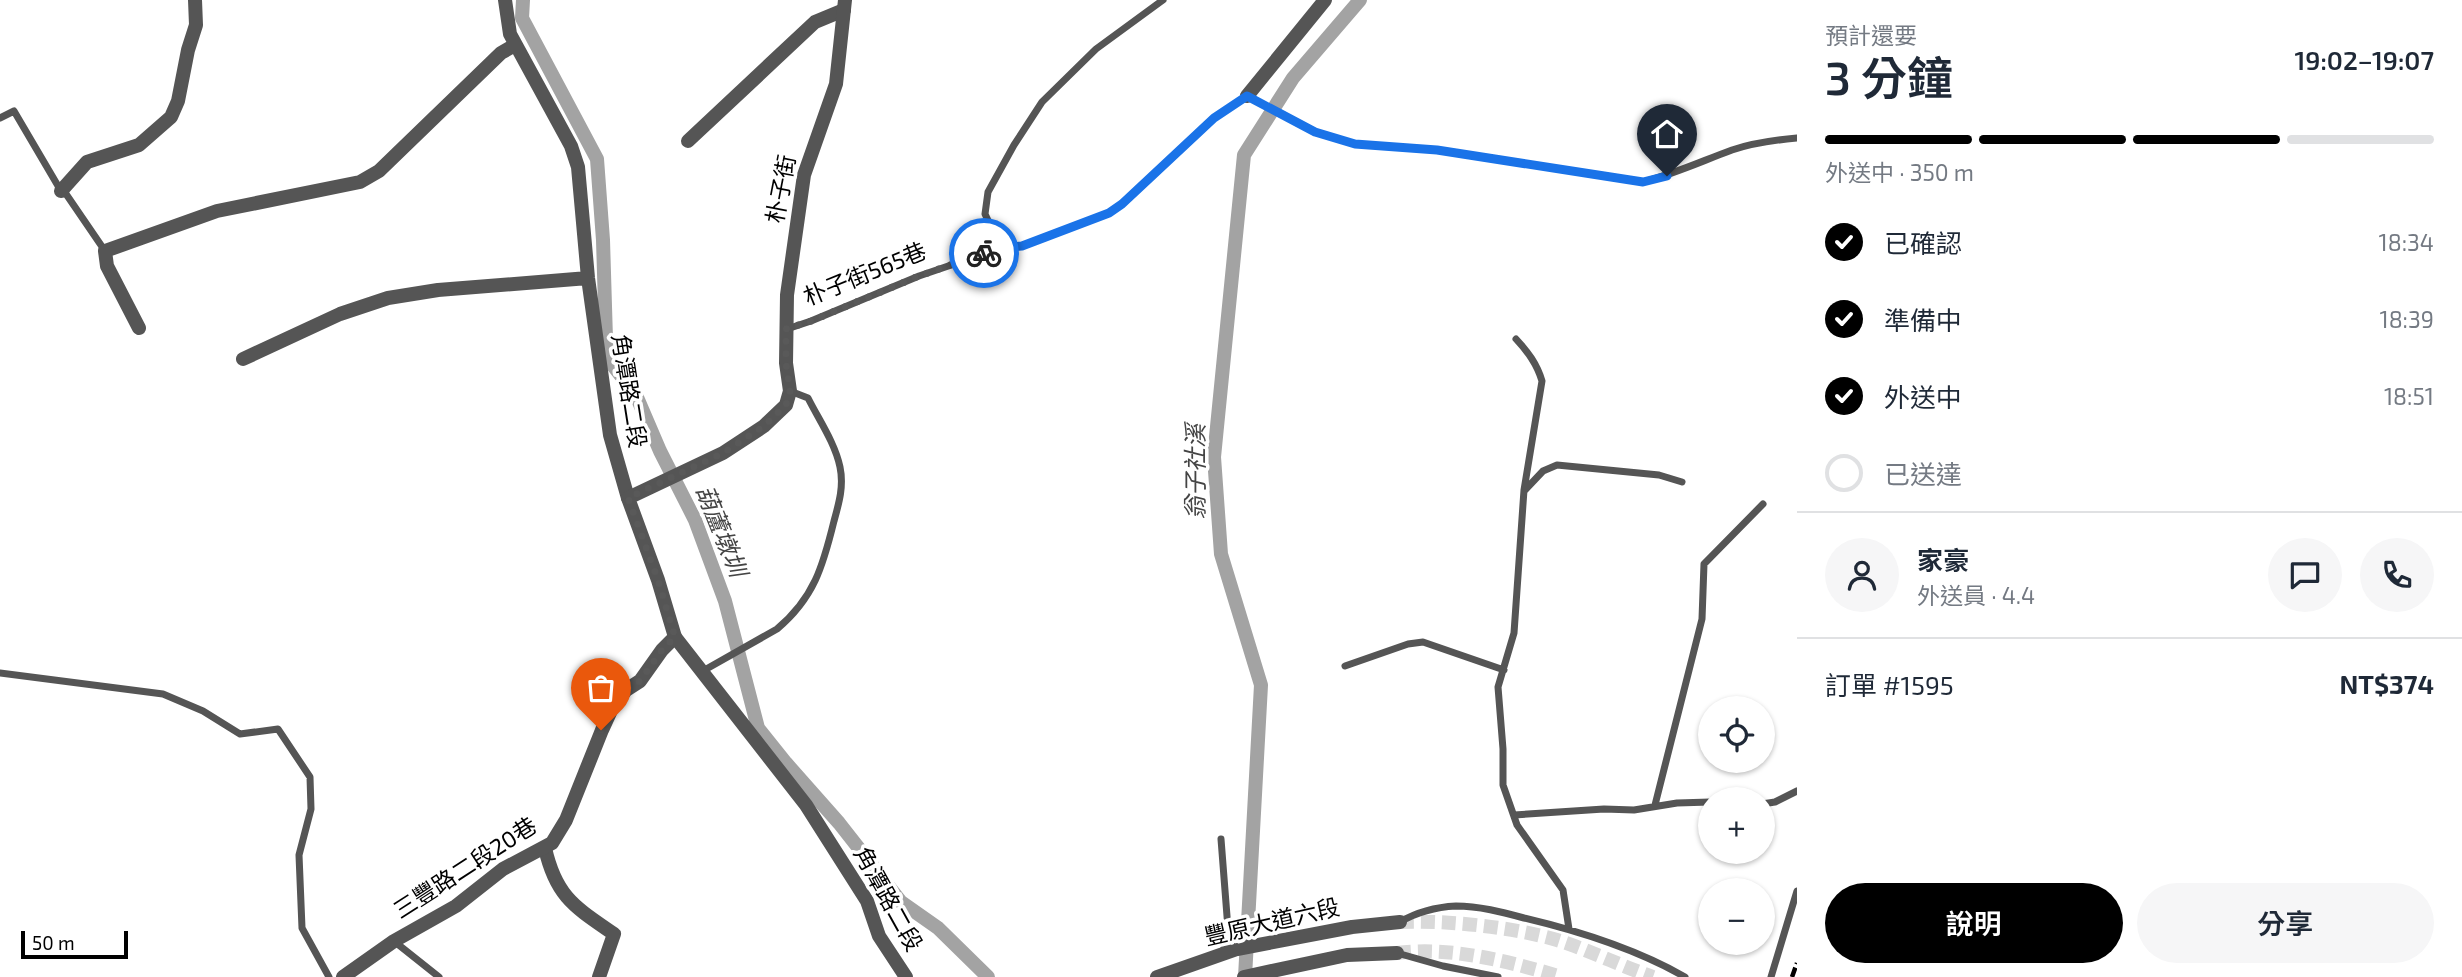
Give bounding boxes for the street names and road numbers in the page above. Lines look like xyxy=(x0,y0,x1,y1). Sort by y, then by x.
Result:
street label: 朴子街 xyxy=(760,152,800,225)
street label: 朴子街565巷 xyxy=(799,236,930,310)
street label: 角潭路二段 xyxy=(607,332,653,450)
street label: 三豐路二段20巷 xyxy=(388,811,541,924)
street label: 角潭路二段 xyxy=(849,841,929,956)
street label: 豐原大道六段 xyxy=(1201,892,1342,950)

